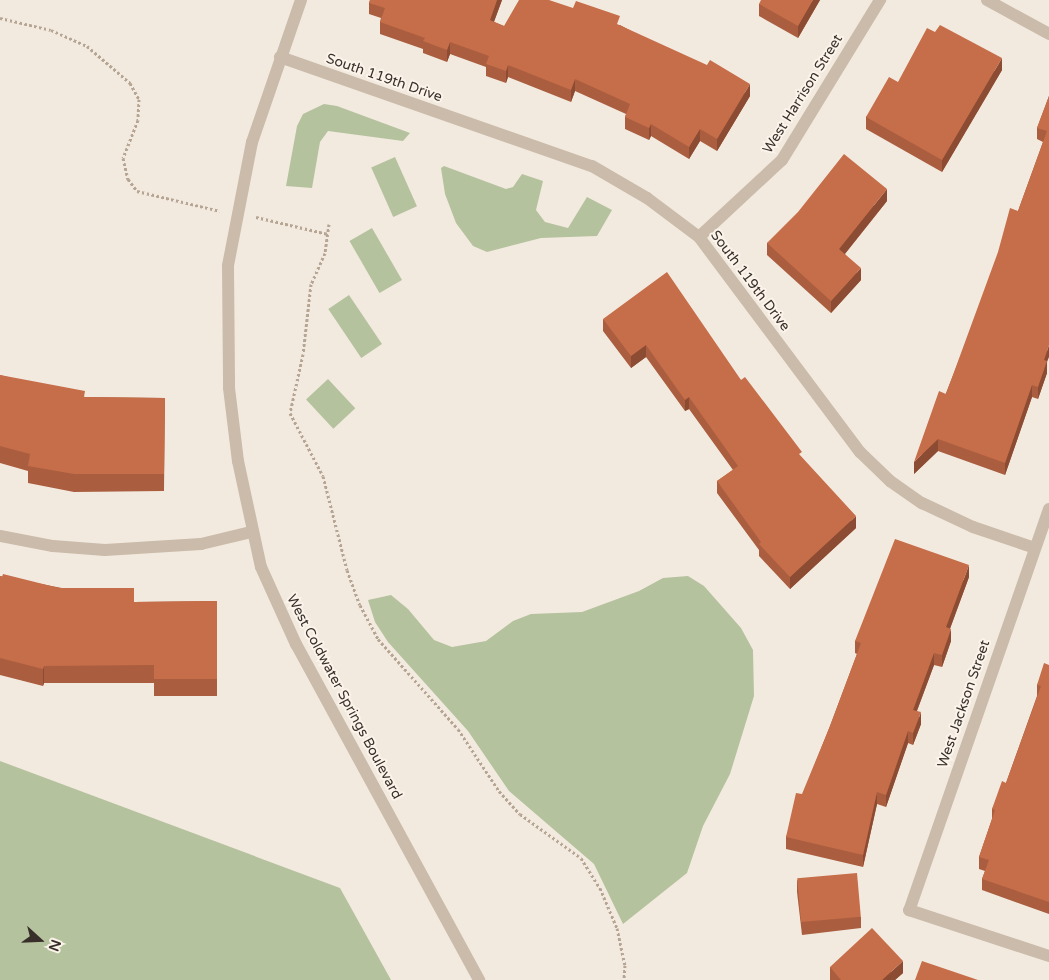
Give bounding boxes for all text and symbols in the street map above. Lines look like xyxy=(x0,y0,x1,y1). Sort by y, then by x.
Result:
street label: West Harrison Street xyxy=(760,31,846,157)
street label: South 119th Drive xyxy=(324,50,444,106)
street label: South 119th Drive xyxy=(707,227,793,335)
street label: West Coldwater Springs Boulevard xyxy=(283,592,405,802)
street label: West Jackson Street xyxy=(934,638,994,770)
north arrow xyxy=(15,915,65,965)
text: N xyxy=(45,937,64,953)

